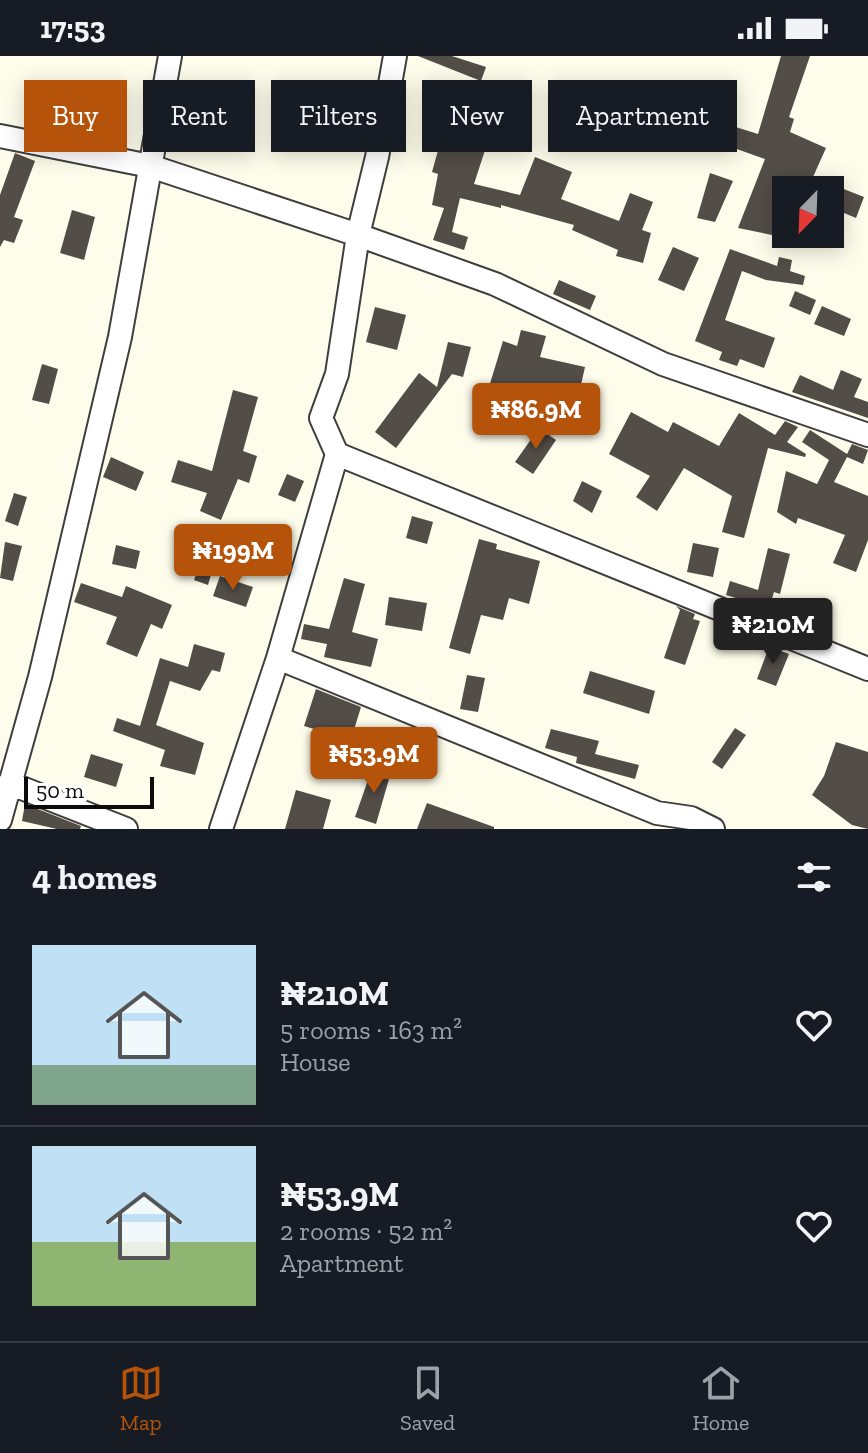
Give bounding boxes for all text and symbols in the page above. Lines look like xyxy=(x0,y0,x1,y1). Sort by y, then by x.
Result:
text: 17:53 xyxy=(40,10,105,46)
chip: Buy xyxy=(24,80,127,152)
chip: Rent xyxy=(143,80,255,152)
chip: Filters xyxy=(271,80,406,152)
chip: New xyxy=(422,80,532,152)
chip: Apartment xyxy=(548,80,737,152)
north arrow xyxy=(772,176,844,248)
map controls xyxy=(772,176,844,248)
pin: ₦86.9M xyxy=(471,383,601,451)
text: ₦86.9M xyxy=(490,393,582,425)
pin: ₦199M xyxy=(177,524,289,592)
text: ₦199M xyxy=(192,534,274,566)
pin: ₦210M xyxy=(717,598,829,666)
text: ₦210M xyxy=(731,608,815,640)
pin: ₦53.9M xyxy=(309,727,439,795)
text: ₦53.9M xyxy=(328,737,420,769)
scale bar xyxy=(24,773,154,809)
text: 50 m xyxy=(36,777,84,804)
icon: filters xyxy=(792,855,836,899)
text: 4 homes xyxy=(32,857,157,898)
text: ₦210M xyxy=(280,973,389,1014)
icon: home xyxy=(96,977,192,1073)
icon: heart xyxy=(792,1003,836,1047)
text: 5 rooms · 163 m² xyxy=(280,1014,462,1046)
text: House xyxy=(280,1046,351,1078)
text: ₦53.9M xyxy=(280,1174,399,1215)
icon: home xyxy=(96,1178,192,1274)
icon: heart xyxy=(792,1204,836,1248)
text: 2 rooms · 52 m² xyxy=(280,1215,452,1247)
text: Apartment xyxy=(280,1247,403,1279)
tab: Map xyxy=(119,1361,163,1436)
tab: Saved xyxy=(400,1361,455,1436)
tab: Home xyxy=(693,1361,749,1436)

